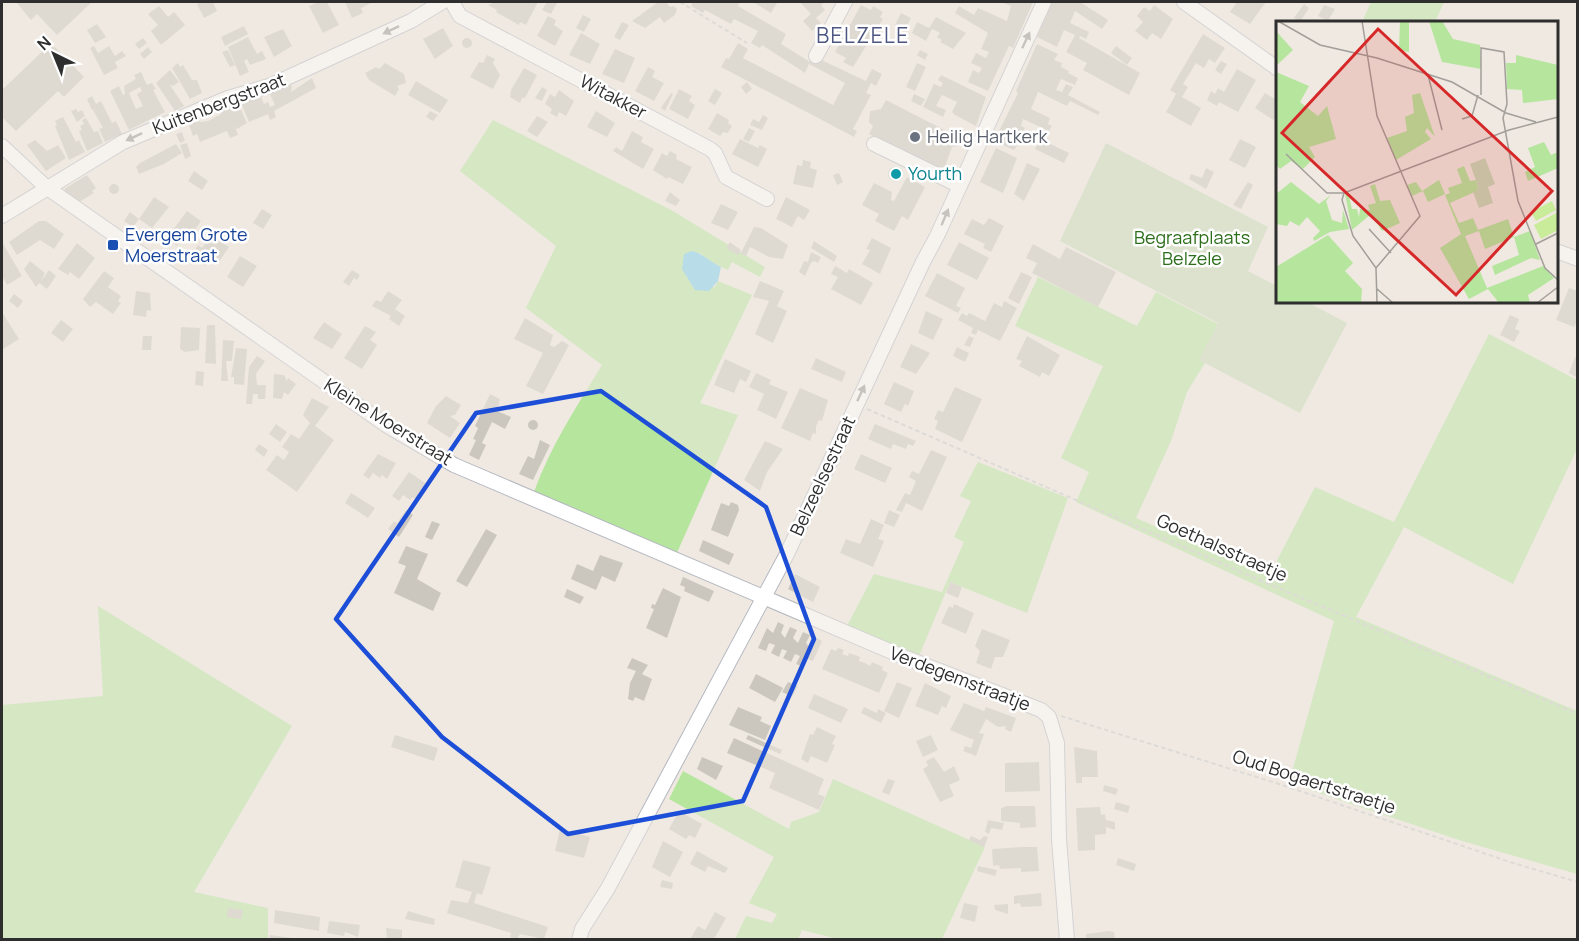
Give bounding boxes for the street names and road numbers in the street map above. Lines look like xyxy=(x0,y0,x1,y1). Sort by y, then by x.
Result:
street label: Kuitenbergstraat xyxy=(149,67,289,139)
street label: Witakker xyxy=(576,68,652,124)
street label: Kleine Moerstraat xyxy=(320,372,457,470)
street label: Belzeelsestraat xyxy=(784,412,860,539)
street label: Goethalsstraetje xyxy=(1153,507,1292,587)
street label: Verdegemstraatje xyxy=(887,640,1034,716)
street label: Oud Bogaertstraetje xyxy=(1230,743,1399,819)

